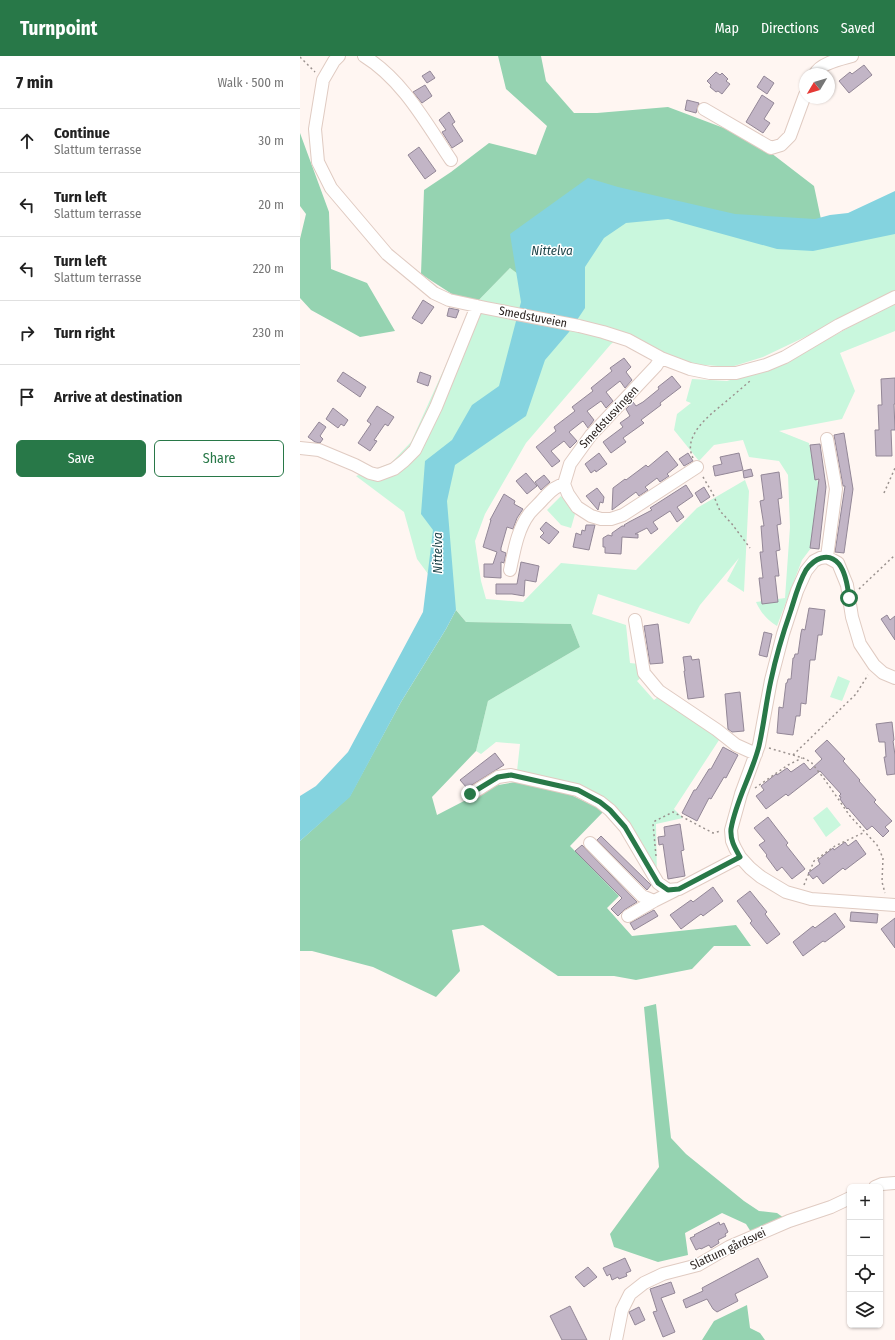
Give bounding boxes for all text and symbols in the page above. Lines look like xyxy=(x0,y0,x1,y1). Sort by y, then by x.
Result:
text: Turnpoint xyxy=(20,17,97,40)
text: Map xyxy=(715,20,739,37)
text: Directions xyxy=(761,20,819,37)
text: Saved xyxy=(841,20,875,37)
north arrow xyxy=(799,68,835,104)
text: 7 min xyxy=(16,72,53,93)
text: Walk · 500 m xyxy=(217,75,284,90)
text: Continue xyxy=(54,124,110,142)
icon: ahead xyxy=(16,130,38,152)
text: 30 m xyxy=(258,133,284,148)
text: Slattum terrasse xyxy=(54,142,141,157)
text: Turn left xyxy=(54,188,107,206)
icon: left xyxy=(16,194,38,216)
text: 20 m xyxy=(258,197,284,212)
text: Slattum terrasse xyxy=(54,206,141,221)
water label: Nittelva xyxy=(531,243,573,258)
text: Turn left xyxy=(54,252,107,270)
icon: left xyxy=(16,258,38,280)
text: 220 m xyxy=(253,261,284,276)
text: Slattum terrasse xyxy=(54,270,141,285)
street label: Smedstuveien xyxy=(498,304,568,330)
icon: right xyxy=(16,322,38,344)
text: Turn right xyxy=(54,324,115,342)
text: 230 m xyxy=(253,325,284,340)
street label: Smedstusvingen xyxy=(577,383,641,451)
icon: arrive xyxy=(16,386,38,408)
text: Arrive at destination xyxy=(54,388,182,406)
button: Save xyxy=(16,440,146,477)
button: Share xyxy=(154,440,284,477)
water label: Nittelva xyxy=(430,532,445,574)
route start xyxy=(840,589,858,607)
route end xyxy=(461,785,479,803)
map controls xyxy=(847,1184,883,1328)
button: + xyxy=(847,1184,883,1220)
button: − xyxy=(847,1220,883,1256)
street label: Slattum gårdsvei xyxy=(688,1225,768,1273)
button: locate xyxy=(847,1256,883,1292)
button: layers xyxy=(847,1292,883,1328)

